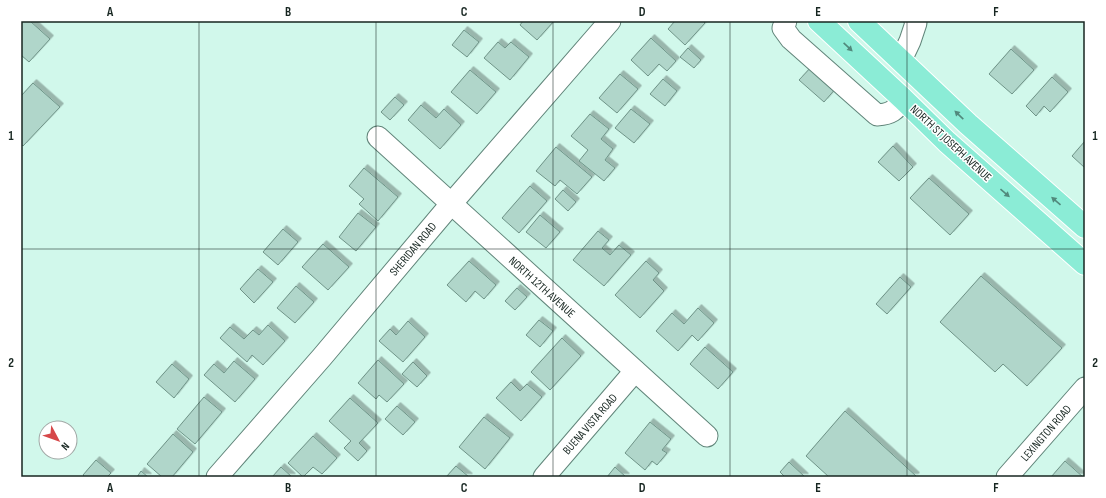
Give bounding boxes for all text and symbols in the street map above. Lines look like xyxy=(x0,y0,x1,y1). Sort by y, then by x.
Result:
text: A xyxy=(106,4,114,20)
text: B xyxy=(285,4,291,20)
text: C xyxy=(461,4,468,20)
text: D xyxy=(639,4,646,20)
text: E xyxy=(815,4,821,20)
text: F xyxy=(993,4,999,20)
one-way arrow xyxy=(842,43,853,52)
street label: NORTH ST JOSEPH AVENUE xyxy=(907,102,994,185)
one-way arrow xyxy=(954,110,964,120)
text: 1 xyxy=(8,128,14,144)
text: 1 xyxy=(1092,128,1098,144)
one-way arrow xyxy=(999,188,1010,197)
one-way arrow xyxy=(1050,197,1061,206)
street label: SHERIDAN ROAD xyxy=(387,219,440,279)
street label: NORTH 12TH AVENUE xyxy=(505,254,578,321)
text: 2 xyxy=(8,355,14,371)
text: 2 xyxy=(1092,355,1098,371)
street label: BUENA VISTA ROAD xyxy=(560,391,621,458)
street label: LEXINGTON ROAD xyxy=(1018,402,1075,465)
north arrow xyxy=(38,420,78,460)
text: N xyxy=(58,440,72,453)
text: A xyxy=(106,480,114,496)
text: B xyxy=(285,480,291,496)
text: C xyxy=(461,480,468,496)
text: D xyxy=(639,480,646,496)
text: E xyxy=(815,480,821,496)
text: F xyxy=(993,480,999,496)

